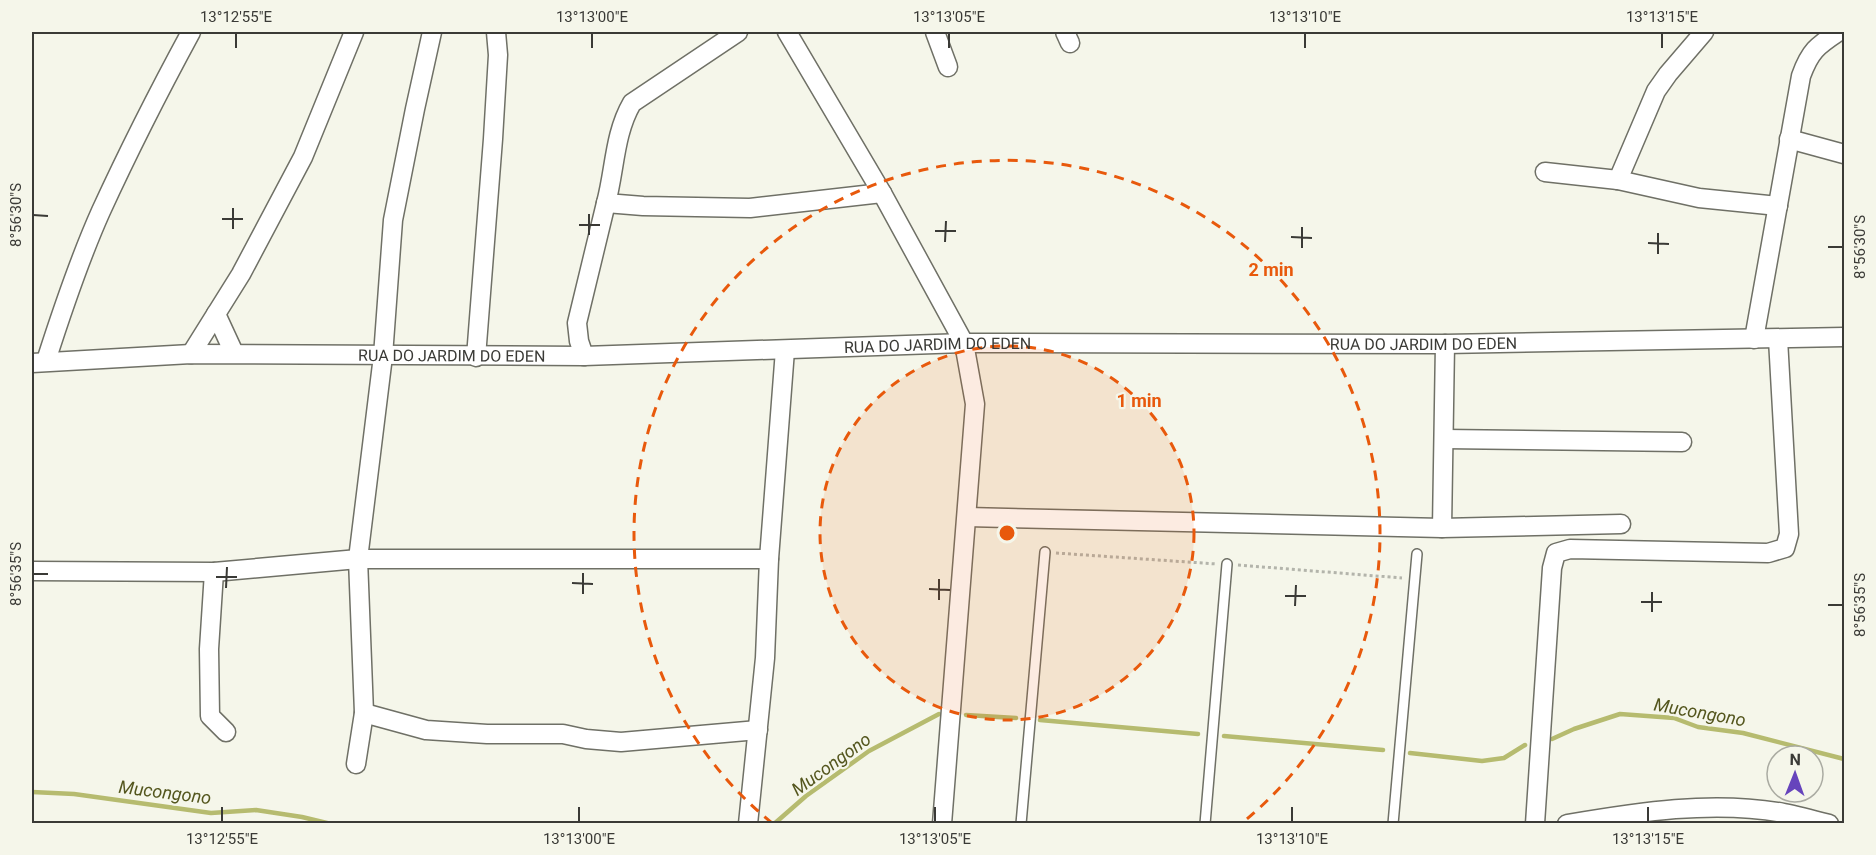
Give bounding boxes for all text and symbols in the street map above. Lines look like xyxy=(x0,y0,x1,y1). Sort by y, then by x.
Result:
text: 13°12'55"E xyxy=(200,8,273,26)
text: 13°13'00"E xyxy=(556,8,629,26)
text: 13°13'05"E xyxy=(913,8,986,26)
text: 13°13'10"E xyxy=(1269,8,1342,26)
text: 13°13'15"E xyxy=(1626,8,1699,26)
text: 8°56'30"S xyxy=(7,183,25,247)
text: 8°56'30"S xyxy=(1851,215,1869,279)
text: 2 min xyxy=(1248,259,1294,280)
street label: RUA DO JARDIM DO EDEN xyxy=(844,333,1031,357)
street label: RUA DO JARDIM DO EDEN xyxy=(1330,333,1517,354)
street label: RUA DO JARDIM DO EDEN xyxy=(358,345,545,365)
text: 1 min xyxy=(1116,390,1162,411)
centre of rings xyxy=(997,523,1017,543)
text: 8°56'35"S xyxy=(7,542,25,606)
text: 8°56'35"S xyxy=(1851,573,1869,637)
water label: Mucongono xyxy=(1652,694,1748,730)
water label: Mucongono xyxy=(787,728,875,800)
north arrow xyxy=(1765,744,1825,804)
text: N xyxy=(1789,750,1801,769)
water label: Mucongono xyxy=(118,776,212,808)
text: 13°12'55"E xyxy=(186,830,259,848)
text: 13°13'00"E xyxy=(543,830,616,848)
text: 13°13'05"E xyxy=(899,830,972,848)
text: 13°13'10"E xyxy=(1256,830,1329,848)
text: 13°13'15"E xyxy=(1612,830,1685,848)

